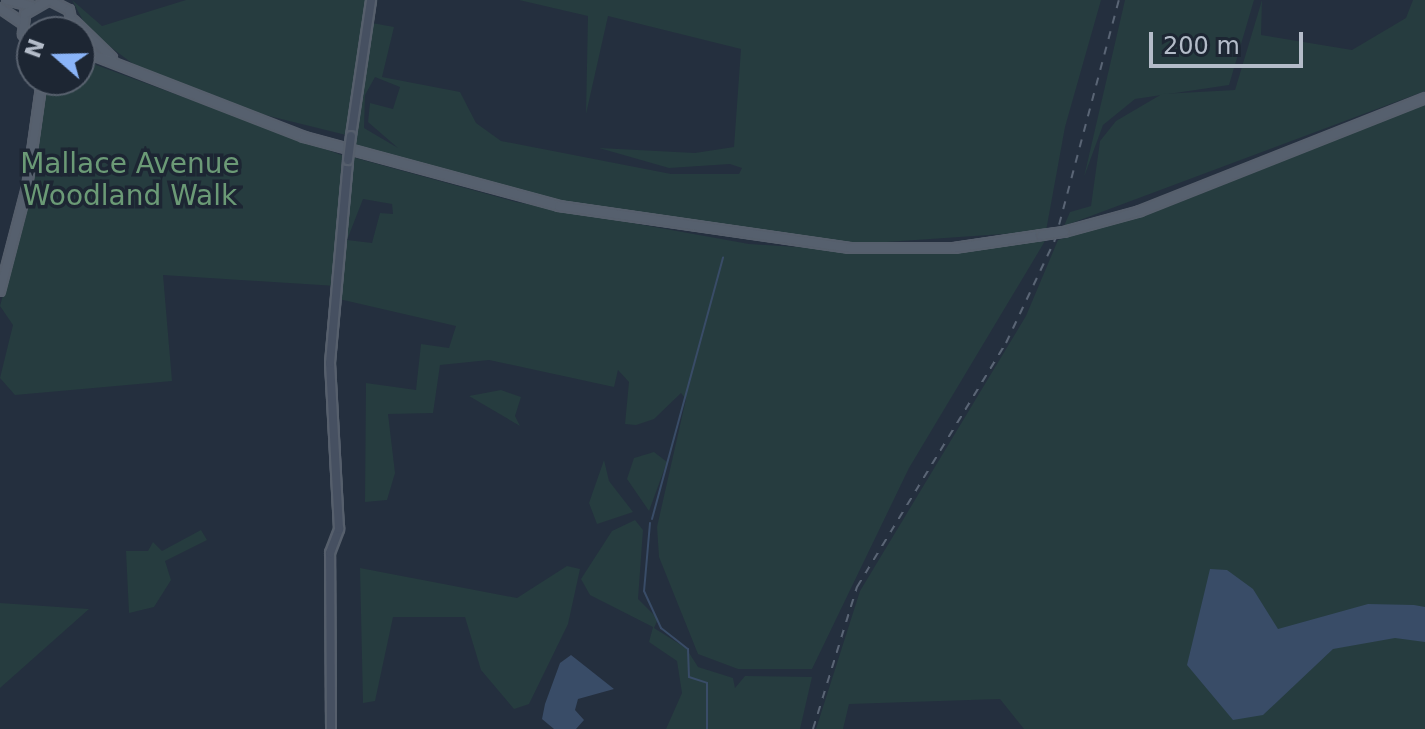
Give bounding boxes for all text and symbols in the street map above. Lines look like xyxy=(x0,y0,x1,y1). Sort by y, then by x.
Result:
north arrow xyxy=(16,16,96,96)
scale bar xyxy=(1153,16,1307,66)
text: 200 m xyxy=(1163,32,1240,60)
text: N xyxy=(20,35,50,61)
park label: Mallace Avenue Woodland Walk xyxy=(20,147,240,213)

